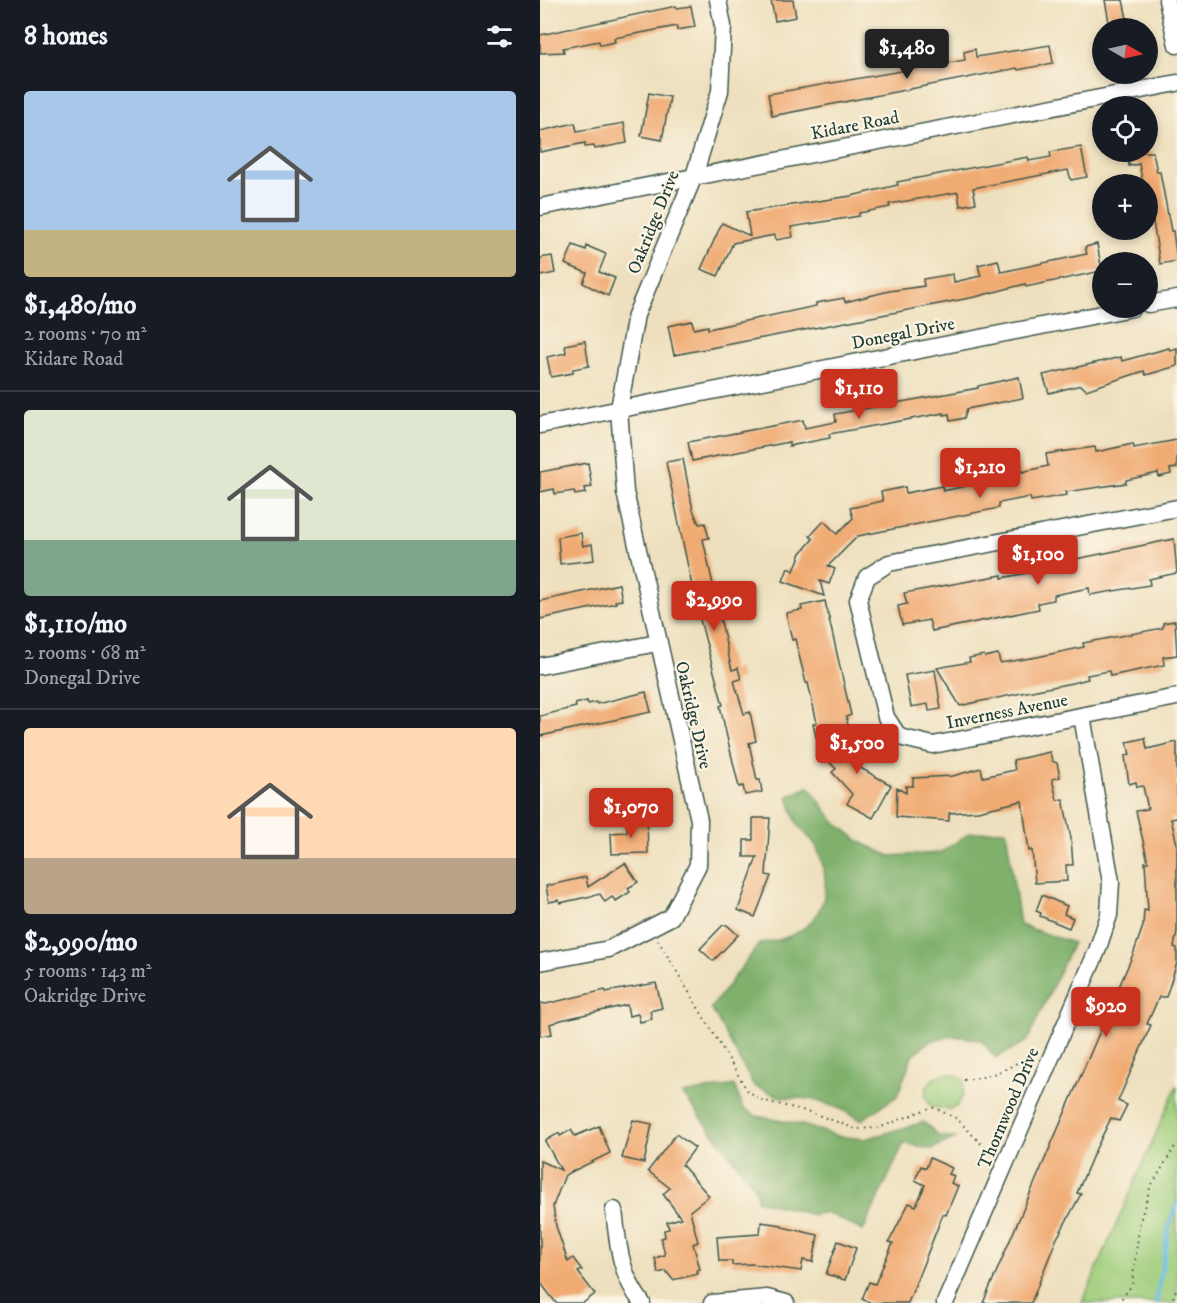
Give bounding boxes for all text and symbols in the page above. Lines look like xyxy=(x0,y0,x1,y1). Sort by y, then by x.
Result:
north arrow xyxy=(1092,18,1158,84)
map controls xyxy=(1092,18,1158,318)
text: 8 homes xyxy=(24,20,108,53)
icon: filters xyxy=(483,20,516,53)
pin: $1,480 xyxy=(858,29,956,80)
text: $1,480 xyxy=(879,36,935,61)
button: locate xyxy=(1092,96,1158,162)
street label: Kidare Road xyxy=(809,107,901,145)
icon: home xyxy=(216,130,324,238)
street label: Oakridge Drive xyxy=(623,167,685,277)
button: + xyxy=(1092,174,1158,240)
button: − xyxy=(1092,252,1158,318)
text: $1,480/mo xyxy=(24,289,136,322)
street label: Donegal Drive xyxy=(850,313,957,355)
text: 2 rooms · 70 m² xyxy=(24,322,147,347)
text: Kidare Road xyxy=(24,347,123,372)
pin: $1,110 xyxy=(810,369,908,420)
text: $1,110 xyxy=(834,376,884,401)
pin: $1,210 xyxy=(931,448,1029,499)
icon: home xyxy=(216,449,324,557)
text: $1,210 xyxy=(954,455,1006,480)
pin: $1,100 xyxy=(989,535,1087,586)
text: $1,100 xyxy=(1012,542,1064,567)
pin: $2,990 xyxy=(665,581,763,632)
text: $2,990 xyxy=(685,588,743,613)
text: $1,110/mo xyxy=(24,608,127,641)
text: 2 rooms · 68 m² xyxy=(24,641,146,666)
street label: Oakridge Drive xyxy=(670,659,716,771)
text: Donegal Drive xyxy=(24,666,140,691)
street label: Inverness Avenue xyxy=(945,689,1070,735)
pin: $1,500 xyxy=(808,724,906,775)
text: $1,500 xyxy=(830,731,884,756)
icon: home xyxy=(216,767,324,875)
pin: $1,070 xyxy=(582,788,680,839)
text: $1,070 xyxy=(603,795,659,820)
text: $2,990/mo xyxy=(24,926,137,959)
text: 5 rooms · 143 m² xyxy=(24,959,152,984)
text: Oakridge Drive xyxy=(24,984,146,1009)
pin: $920 xyxy=(1070,987,1142,1038)
text: $920 xyxy=(1085,994,1127,1019)
street label: Thornwood Drive xyxy=(973,1044,1044,1172)

